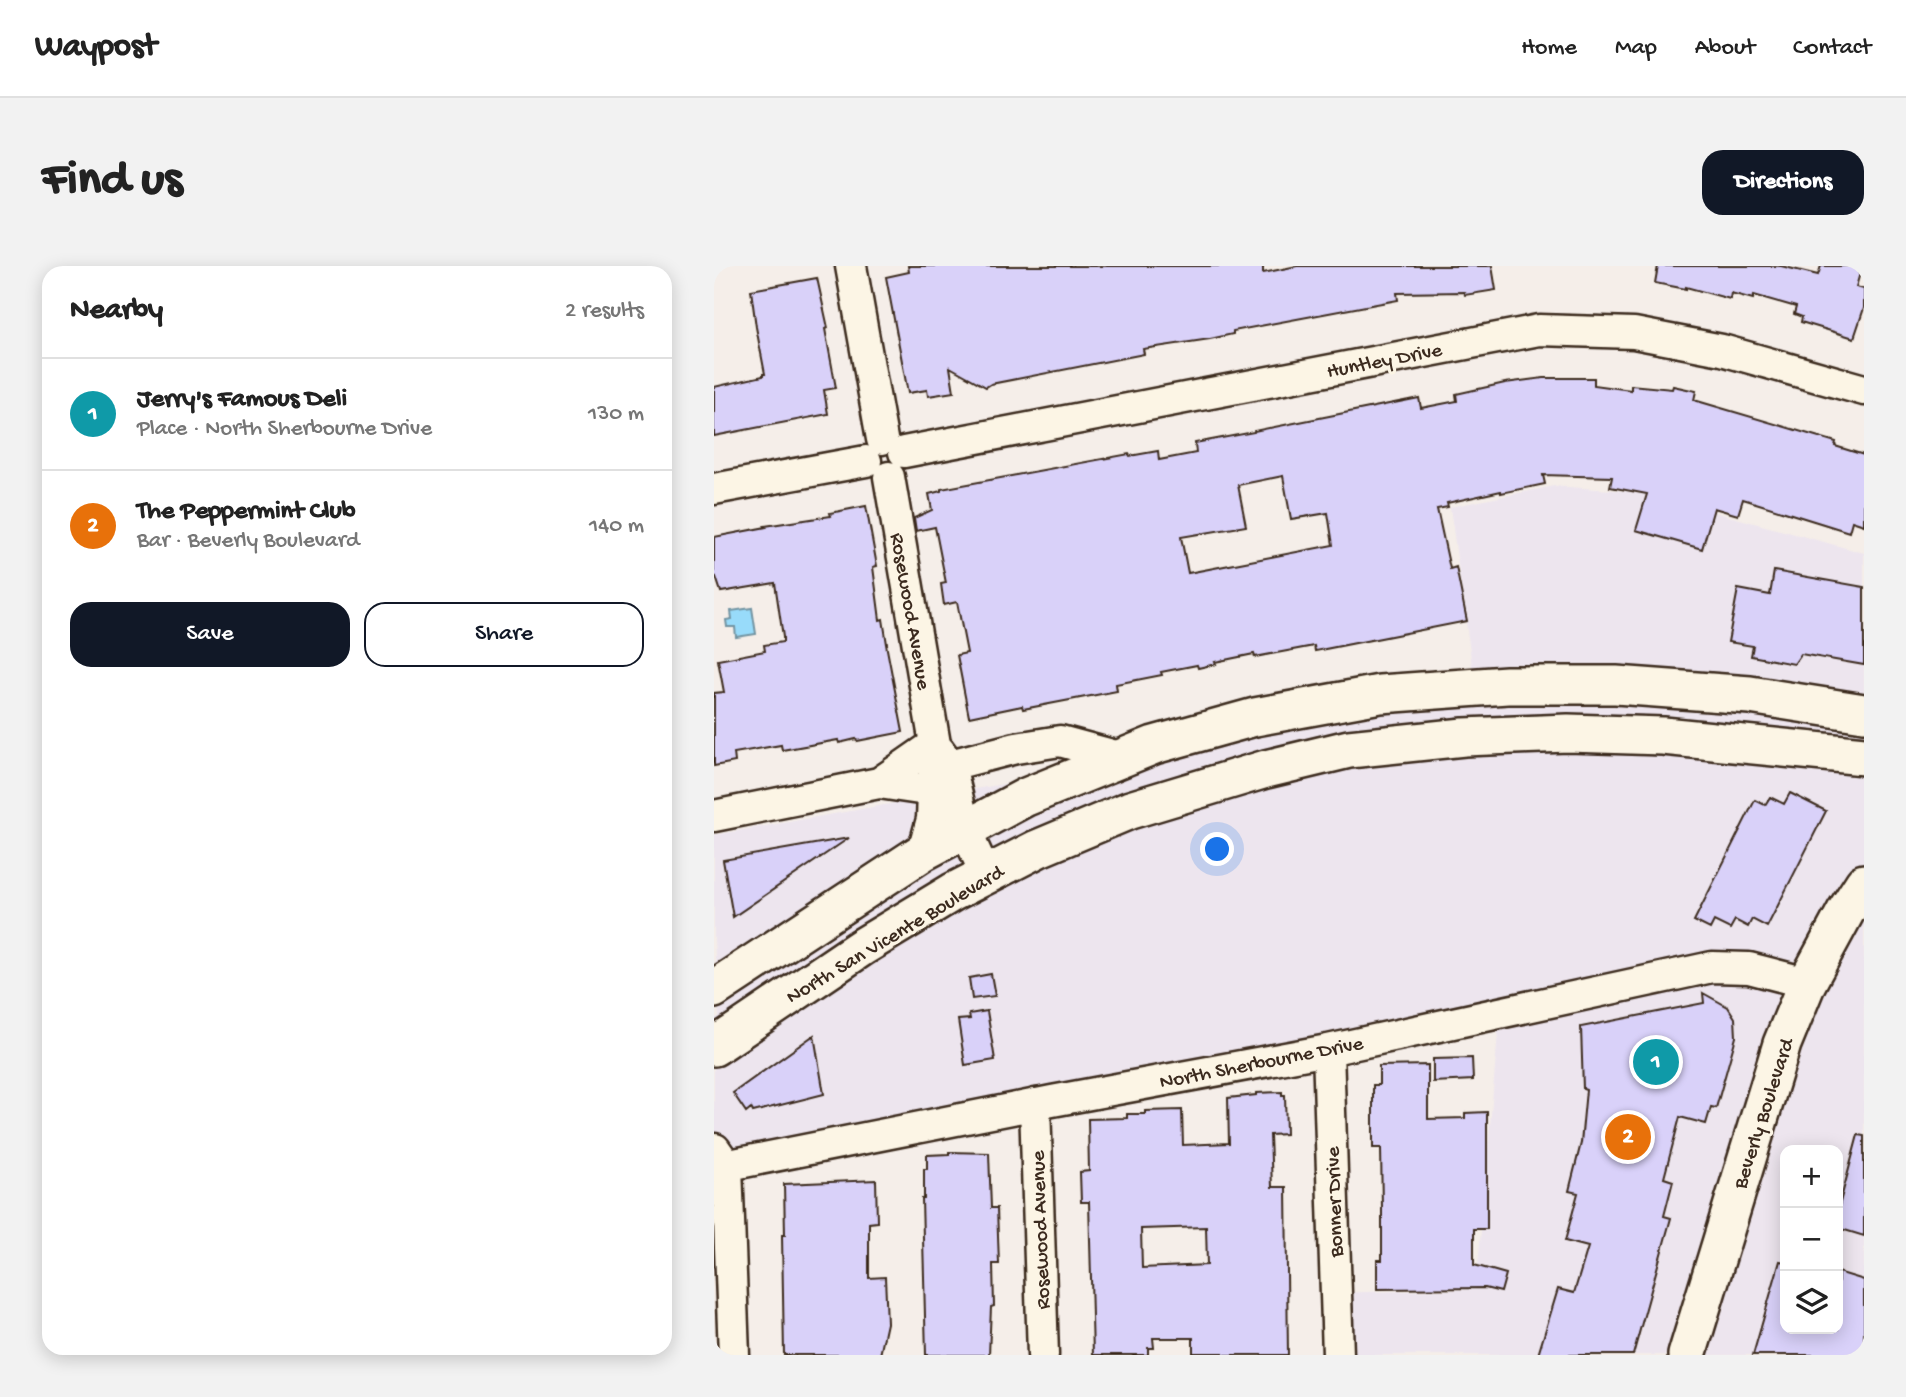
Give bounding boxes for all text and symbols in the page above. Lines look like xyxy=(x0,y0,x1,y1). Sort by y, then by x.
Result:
text: Waypost xyxy=(35,29,157,67)
text: Home xyxy=(1521,34,1577,63)
text: Map xyxy=(1615,34,1657,63)
text: About xyxy=(1695,34,1755,63)
text: Contact xyxy=(1793,34,1871,63)
button: Directions xyxy=(1702,150,1864,215)
text: Find us xyxy=(42,153,182,211)
text: Nearby xyxy=(70,294,163,329)
text: 2 results xyxy=(565,298,644,325)
street label: Huntley Drive xyxy=(1325,339,1446,386)
text: Jerry's Famous Deli xyxy=(137,385,347,416)
text: 1 xyxy=(88,401,98,428)
text: 130 m xyxy=(588,401,644,428)
text: Place · North Sherbourne Drive xyxy=(137,416,432,443)
text: The Peppermint Club xyxy=(137,497,356,528)
text: 2 xyxy=(87,513,99,540)
text: 140 m xyxy=(589,513,644,540)
text: Bar · Beverly Boulevard xyxy=(137,528,359,555)
street label: Rosewood Avenue xyxy=(882,531,935,693)
button: Save xyxy=(70,602,350,667)
button: Share xyxy=(364,602,644,667)
your location xyxy=(1200,832,1234,866)
street label: North San Vicente Boulevard xyxy=(782,860,1011,1011)
street label: North Sherbourne Drive xyxy=(1158,1032,1367,1096)
street label: Beverly Boulevard xyxy=(1729,1034,1802,1193)
pin: 1 xyxy=(1633,1036,1679,1088)
pin: 2 xyxy=(1605,1111,1651,1163)
street label: Bonner Drive xyxy=(1322,1145,1351,1259)
map controls xyxy=(1780,1145,1843,1334)
button: + xyxy=(1780,1145,1843,1208)
street label: Rosewood Avenue xyxy=(1027,1149,1058,1310)
button: − xyxy=(1780,1208,1843,1271)
button: layers xyxy=(1780,1271,1843,1334)

